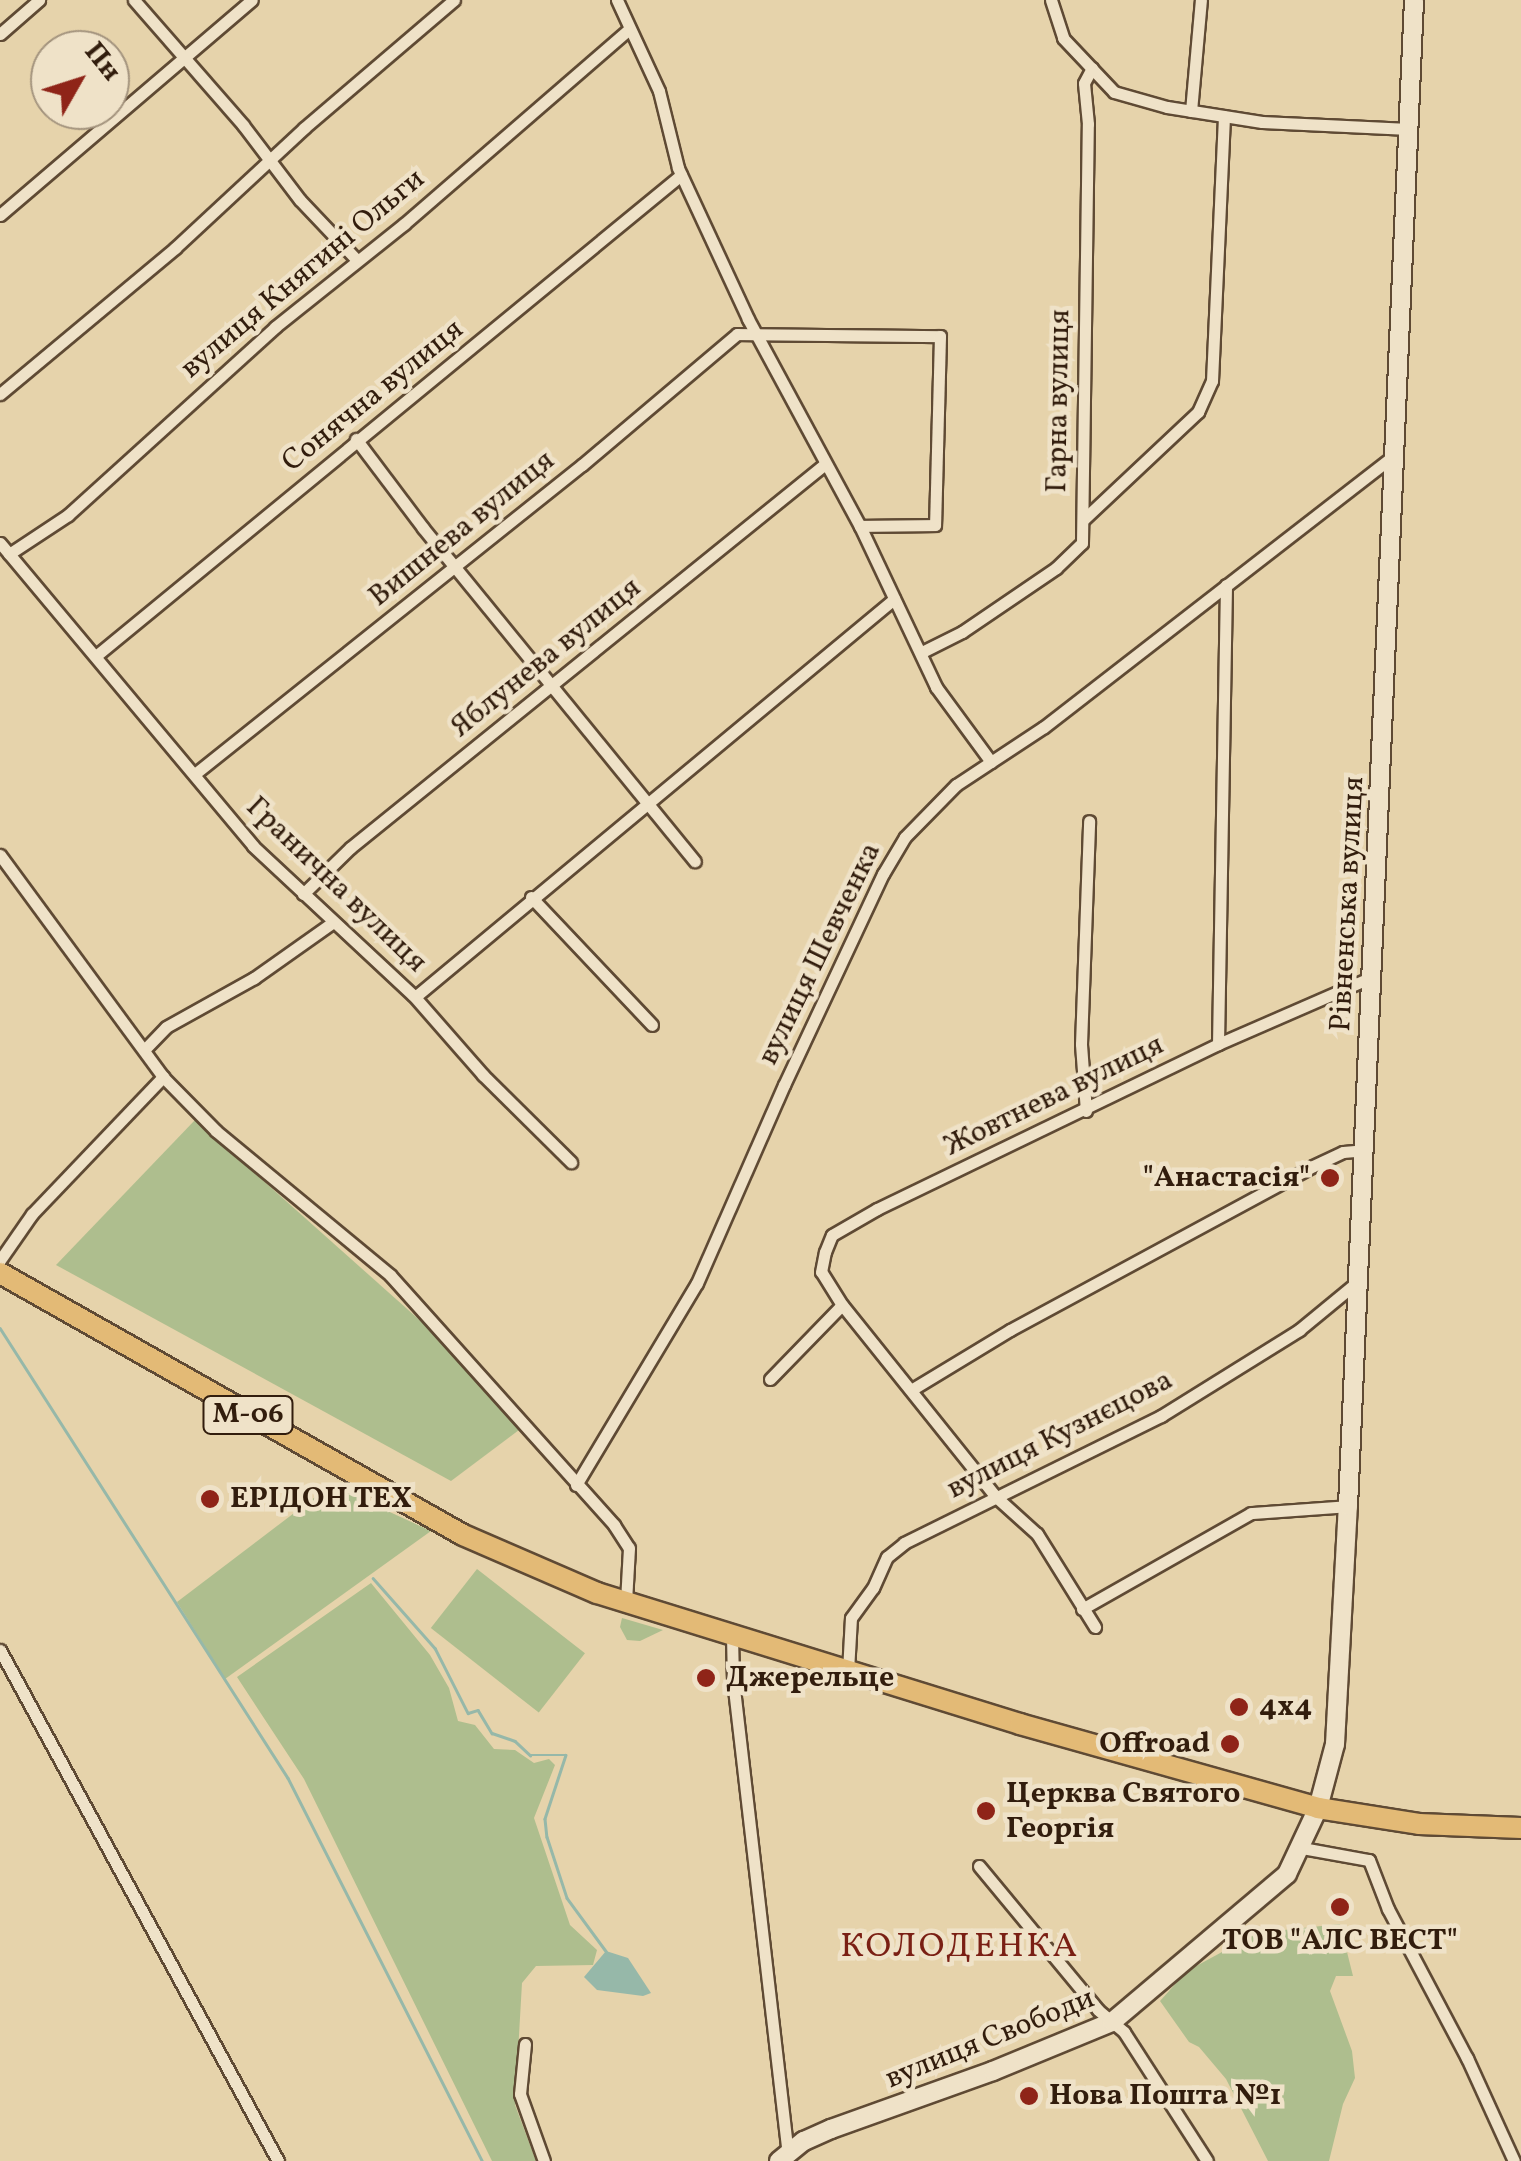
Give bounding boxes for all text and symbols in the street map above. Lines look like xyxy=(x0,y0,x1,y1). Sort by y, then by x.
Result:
north arrow xyxy=(30,30,130,130)
text: Пн xyxy=(74,34,130,90)
street label: вулиця Княгині Ольги xyxy=(174,161,432,387)
street label: Гарна вулиця xyxy=(1039,309,1079,493)
street label: Сонячна вулиця xyxy=(275,312,471,480)
street label: Вишнева вулиця xyxy=(362,443,562,615)
street label: Яблунева вулиця xyxy=(444,570,648,746)
street label: Рівненська вулиця xyxy=(1323,775,1373,1033)
street label: Гранична вулиця xyxy=(238,789,434,981)
street label: вулиця Шевченка xyxy=(751,837,889,1071)
street label: Жовтнева вулиця xyxy=(938,1027,1170,1165)
place label: "Анастасія" xyxy=(1143,1160,1310,1196)
marker: "Анастасія" xyxy=(1319,1167,1341,1189)
street label: вулиця Кузнєцова xyxy=(941,1363,1179,1507)
road number: М-06 xyxy=(200,1392,296,1438)
place label: ЕРІДОН ТЕХ xyxy=(230,1481,412,1517)
marker: ЕРІДОН ТЕХ xyxy=(199,1488,221,1510)
place label: Джерельце xyxy=(726,1660,894,1696)
marker: Джерельце xyxy=(695,1667,717,1689)
place label: 4x4 xyxy=(1259,1689,1312,1725)
marker: 4x4 xyxy=(1228,1696,1250,1718)
place label: Offroad xyxy=(1099,1726,1210,1762)
marker: Offroad xyxy=(1219,1733,1241,1755)
place label: Церква Святого Георгія xyxy=(1006,1776,1240,1846)
marker: Церква Святого Георгія xyxy=(975,1800,997,1822)
marker: ТОВ "АЛС ВЕСТ" xyxy=(1329,1896,1351,1918)
place label: ТОВ "АЛС ВЕСТ" xyxy=(1222,1923,1458,1959)
district label: КОЛОДЕНКА xyxy=(840,1926,1080,1968)
street label: вулиця Свободи xyxy=(880,1981,1100,2097)
place label: Нова Пошта №1 xyxy=(1049,2078,1282,2114)
marker: Нова Пошта №1 xyxy=(1018,2085,1040,2107)

